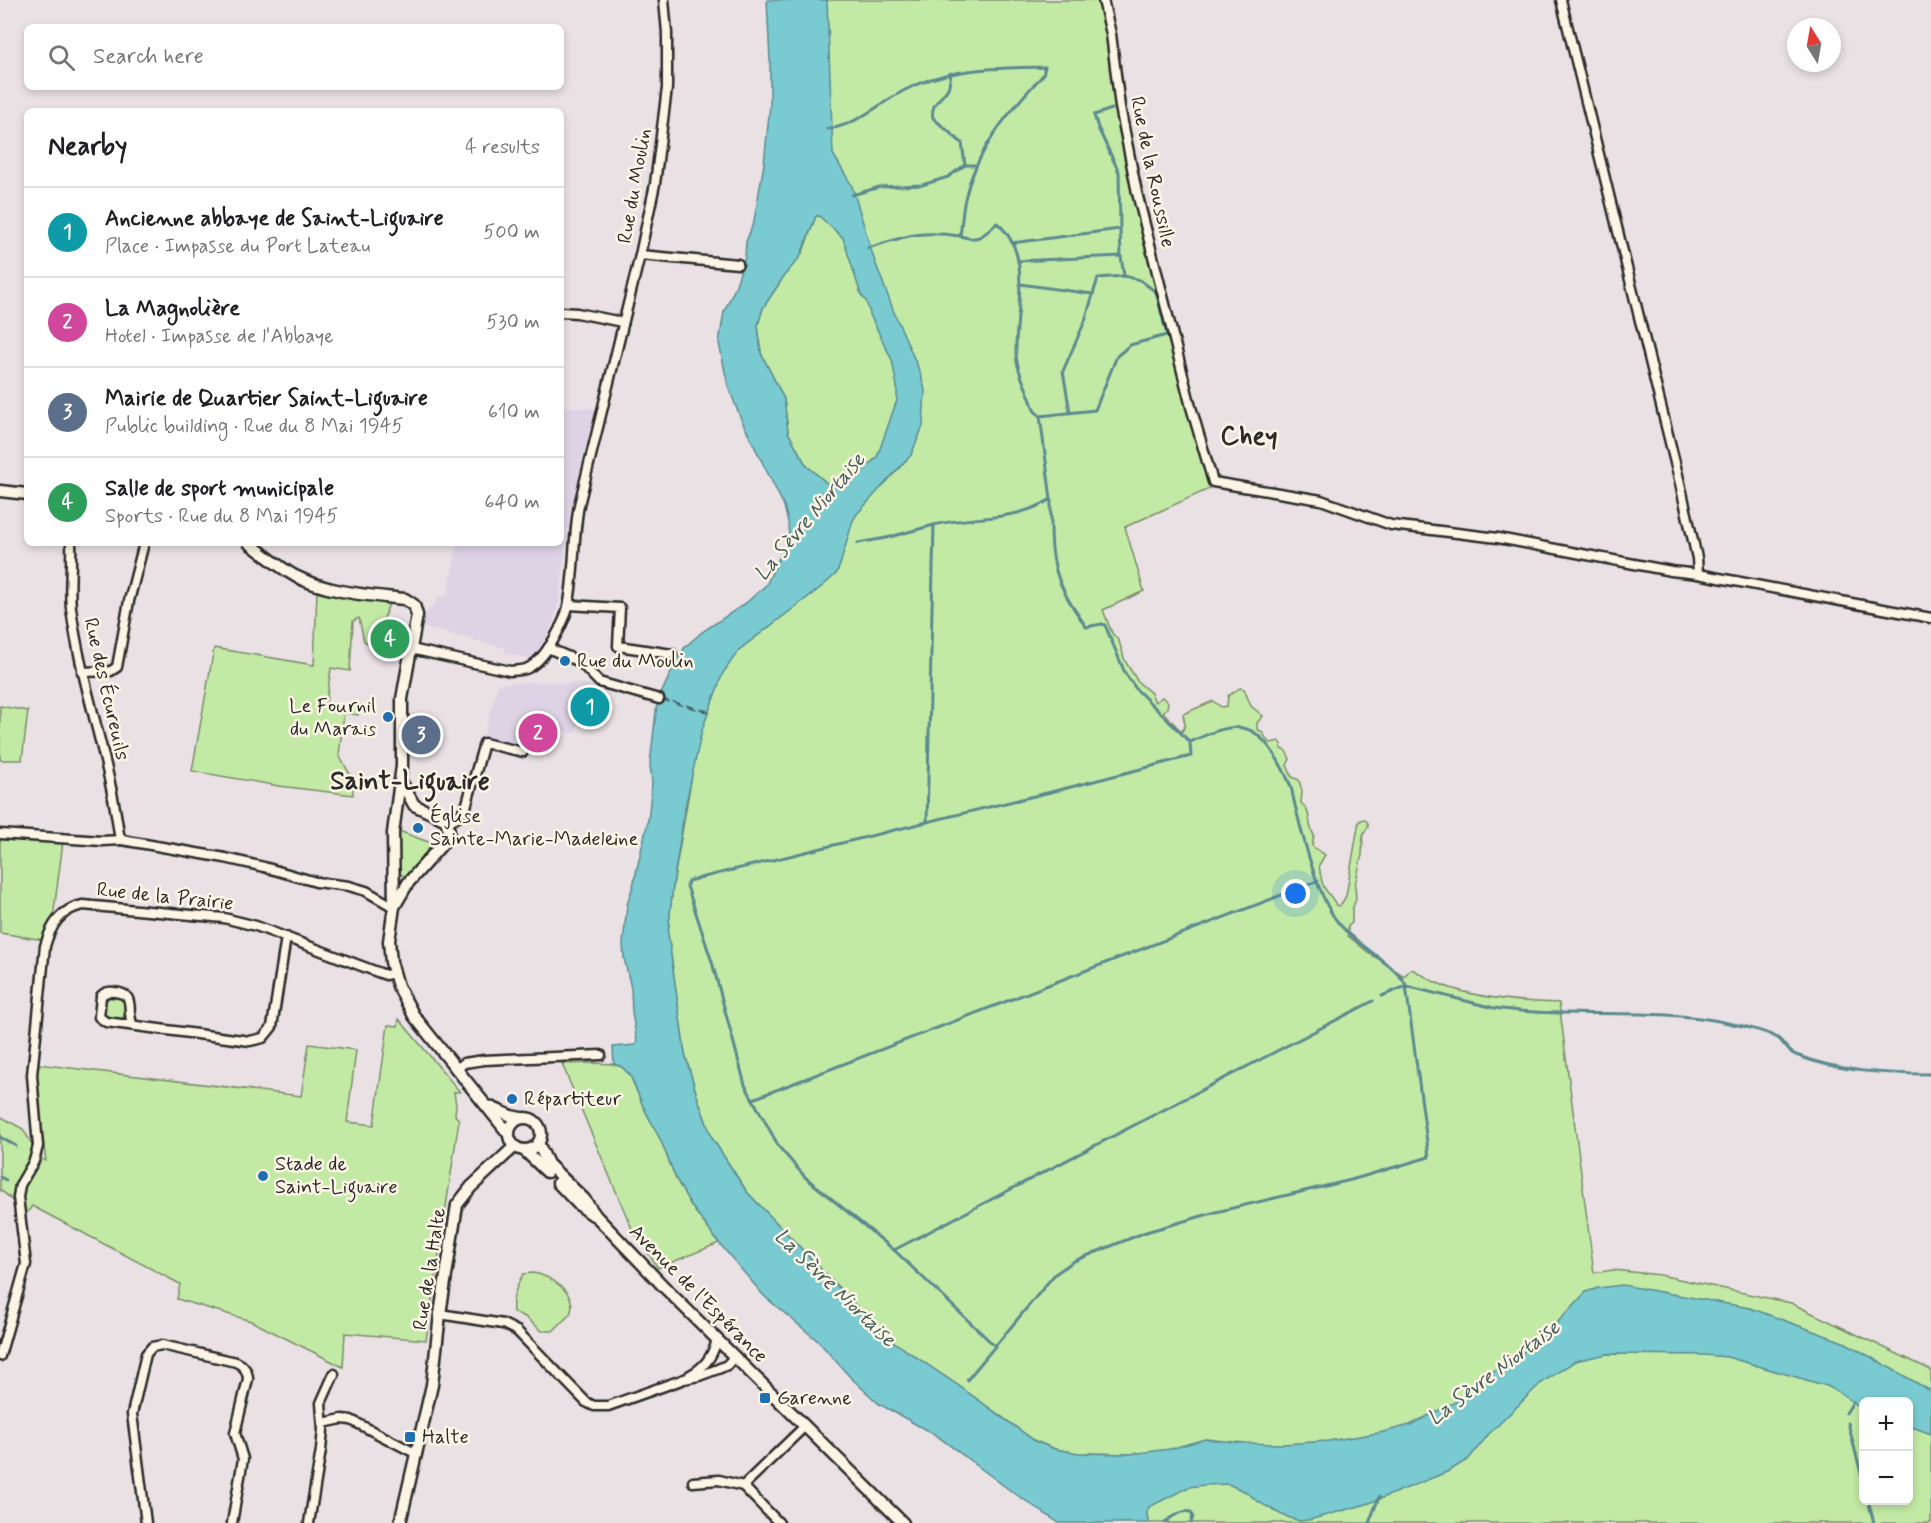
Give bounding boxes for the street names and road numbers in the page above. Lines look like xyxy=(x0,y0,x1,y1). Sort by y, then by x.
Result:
street label: Rue de la Roussille xyxy=(1123,94,1181,250)
street label: Rue du Moulin xyxy=(612,126,658,246)
street label: Rue des Écureuils xyxy=(76,615,136,763)
street label: Rue de la Prairie xyxy=(95,876,235,918)
street label: Rue de la Halte xyxy=(407,1206,453,1332)
street label: Avenue de l'Espérance xyxy=(623,1219,773,1369)

